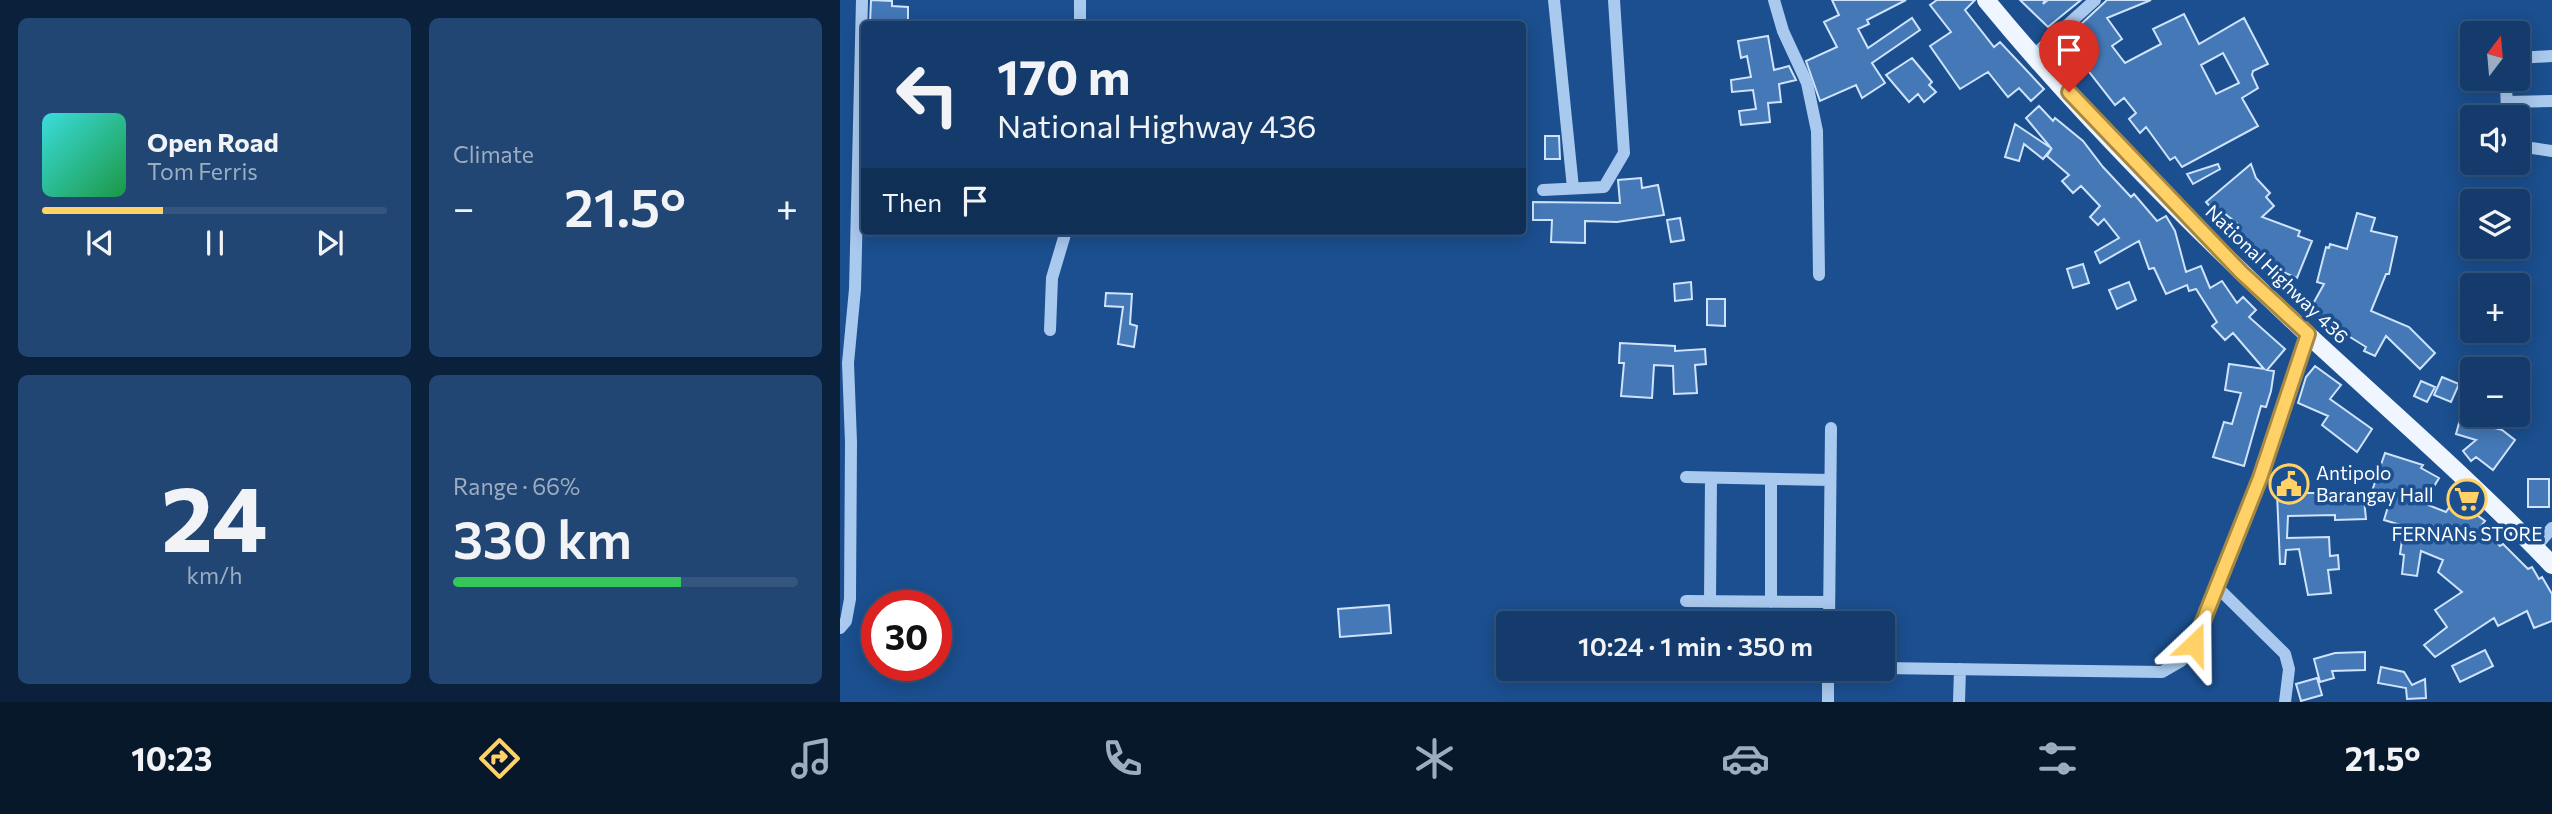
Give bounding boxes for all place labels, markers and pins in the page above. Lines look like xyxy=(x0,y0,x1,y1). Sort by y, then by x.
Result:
pin xyxy=(2039,20,2099,92)
place label: Antipolo Barangay Hall xyxy=(2316,461,2434,506)
public building icon: Antipolo Barangay Hall xyxy=(2268,463,2310,505)
supermarket icon: FERNANs STORE xyxy=(2446,478,2488,520)
place label: FERNANs STORE xyxy=(2392,522,2542,545)

